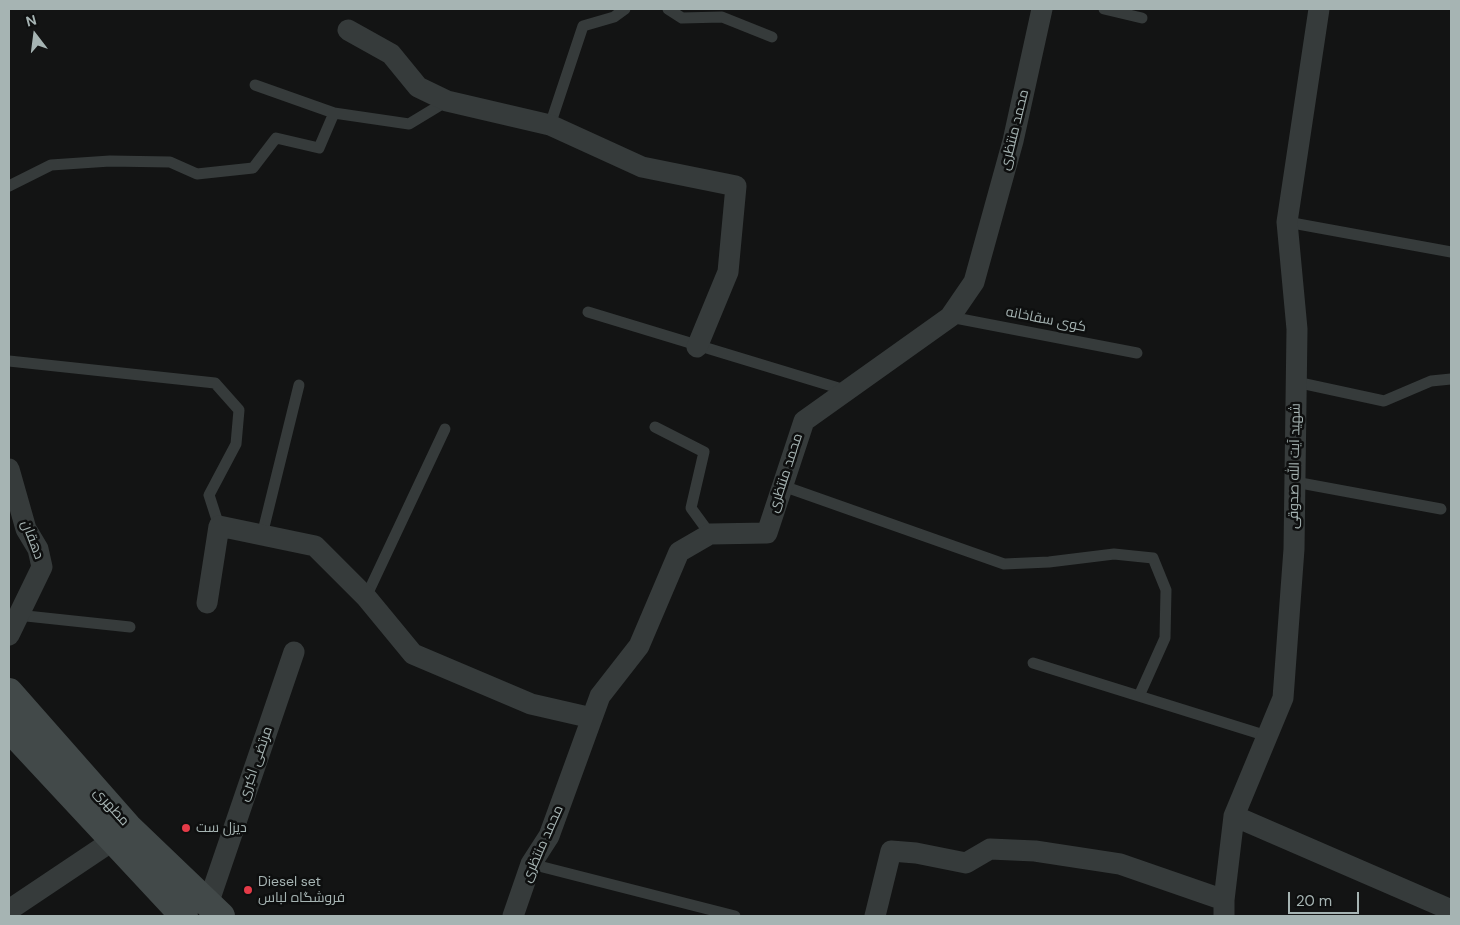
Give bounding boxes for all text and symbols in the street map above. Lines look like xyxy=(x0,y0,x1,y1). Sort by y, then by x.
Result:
north arrow xyxy=(10,10,60,60)
text: N xyxy=(24,10,38,31)
street label: محمد منتظری xyxy=(997,88,1033,172)
street label: کوی سقاخانه xyxy=(1004,304,1088,336)
street label: شهید آیت الله صدوقی xyxy=(1286,403,1304,529)
street label: محمد منتظری xyxy=(765,431,807,515)
street label: دهقان xyxy=(17,518,47,562)
street label: مرتضی اکبری xyxy=(235,724,277,804)
street label: مطهری xyxy=(90,784,132,830)
street label: محمد منتظری xyxy=(519,803,567,885)
place label: دیزل ست xyxy=(196,820,247,836)
marker: دیزل ست xyxy=(180,822,192,834)
place label: Diesel set فروشگاه لباس xyxy=(258,874,345,906)
scale bar xyxy=(1290,882,1361,914)
marker: Diesel set فروشگاه لباس xyxy=(242,884,254,896)
text: 20 m xyxy=(1296,891,1332,911)

